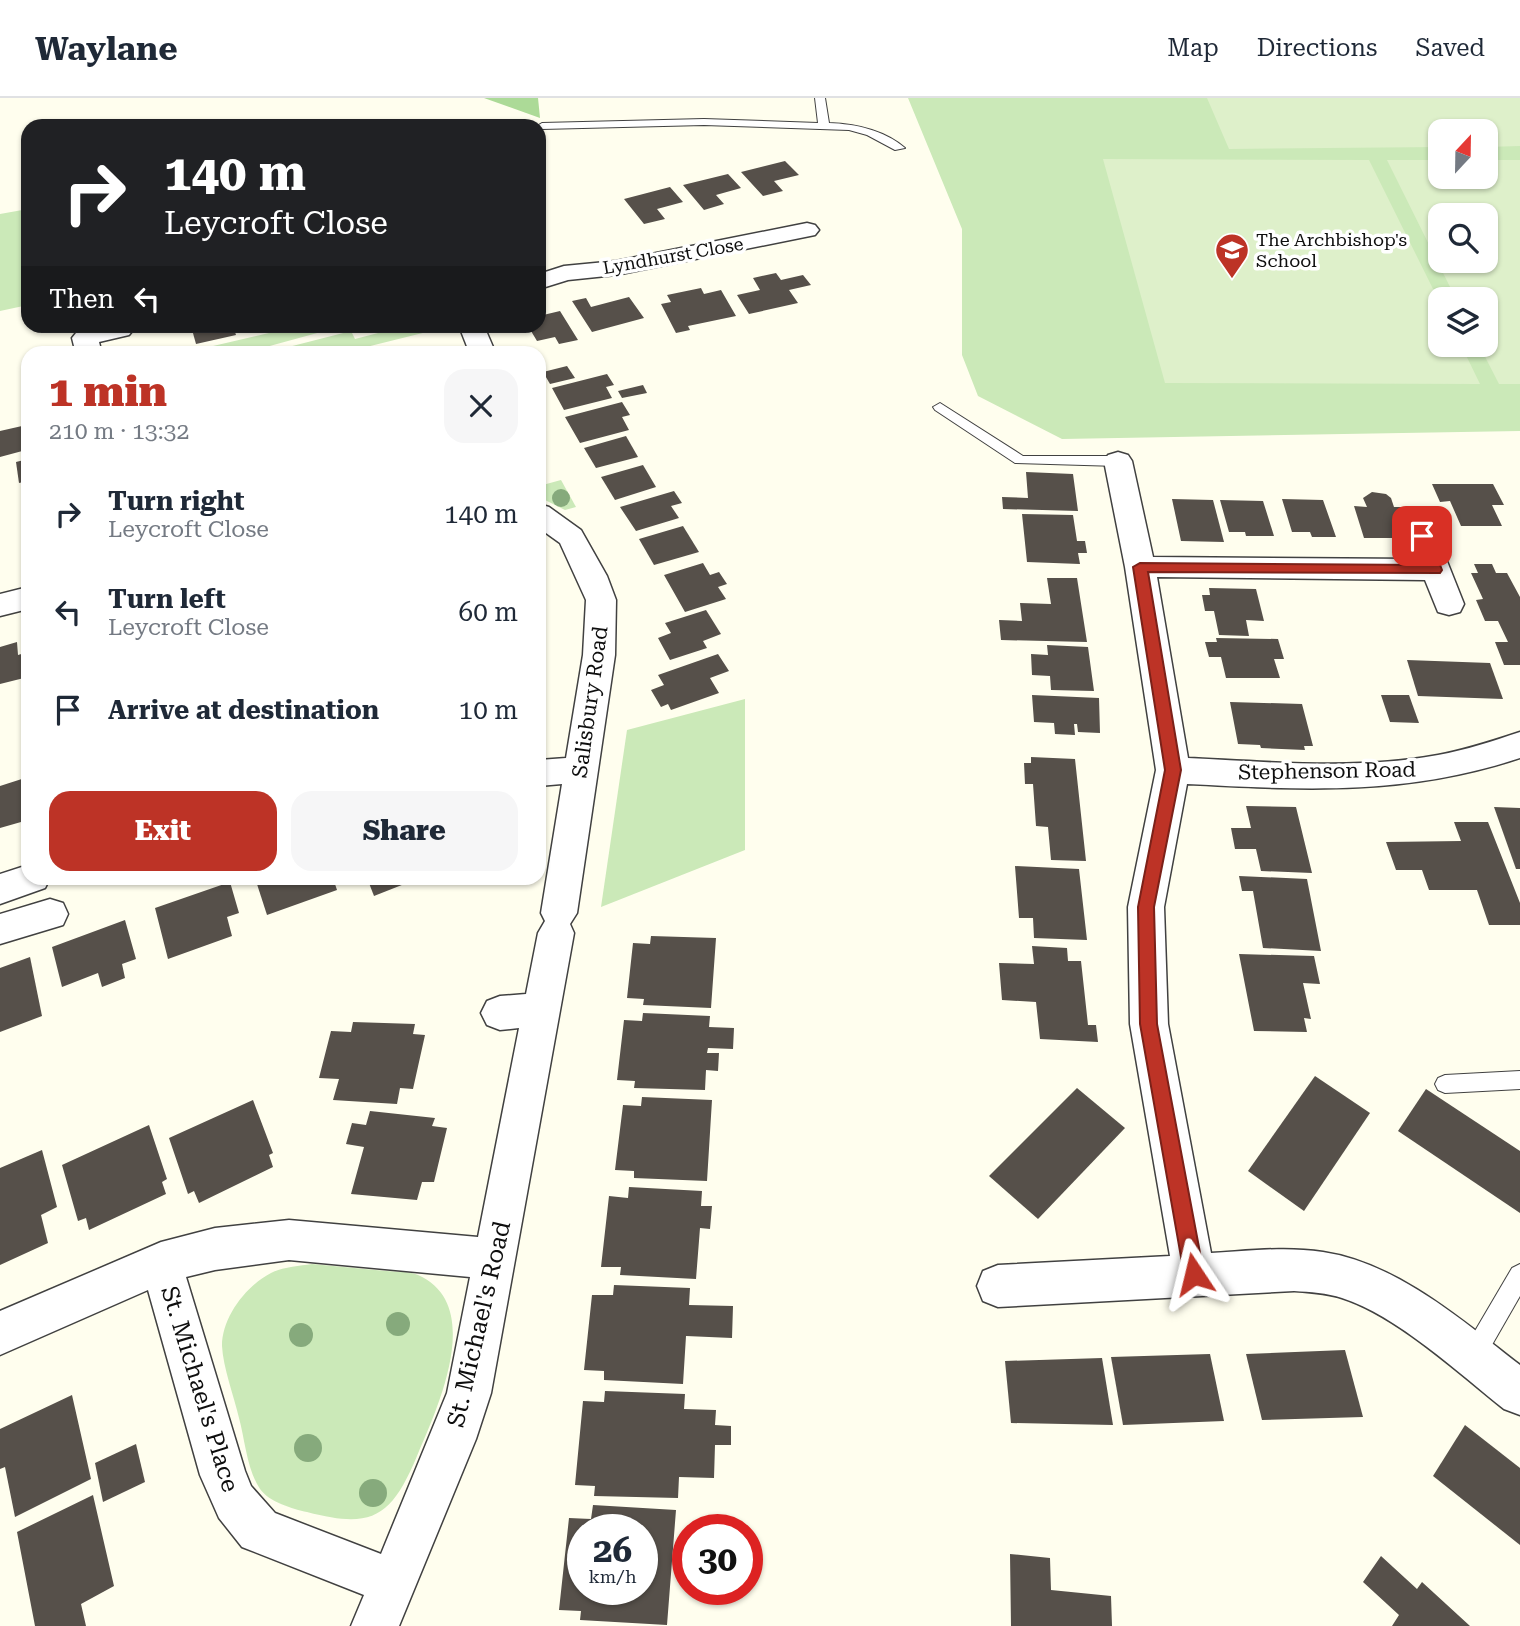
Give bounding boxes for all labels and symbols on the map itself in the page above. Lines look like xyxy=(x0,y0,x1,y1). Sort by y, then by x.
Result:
north arrow xyxy=(1428,119,1498,189)
place label: The Archbishop's School xyxy=(1256,229,1407,271)
school or university icon: The Archbishop's School xyxy=(1213,231,1251,280)
street label: Lyndhurst Close xyxy=(601,233,745,278)
pin xyxy=(1392,506,1452,566)
street label: Salisbury Road xyxy=(567,624,613,779)
street label: Stephenson Road xyxy=(1238,757,1417,785)
street label: St. Michael's Road xyxy=(442,1218,516,1430)
position arrow xyxy=(1157,1237,1231,1311)
street label: St. Michael's Place xyxy=(155,1283,245,1495)
speed limit sign: 30 xyxy=(672,1514,763,1605)

